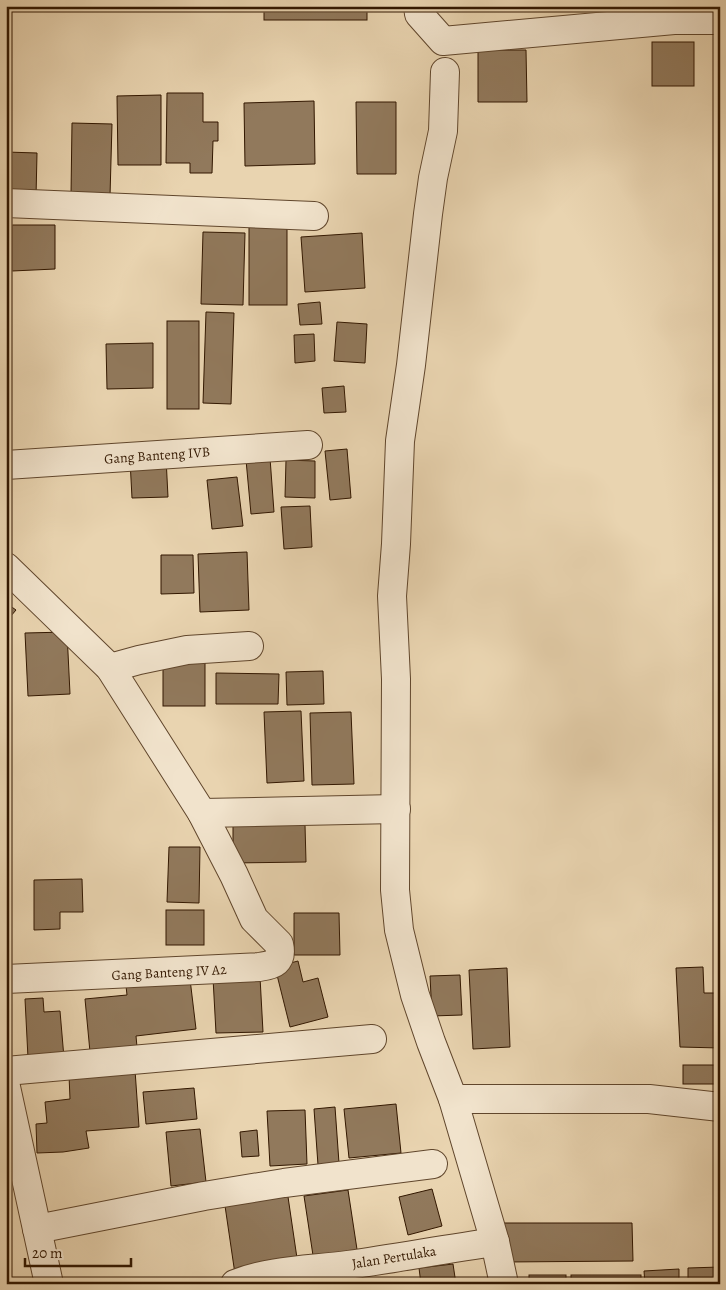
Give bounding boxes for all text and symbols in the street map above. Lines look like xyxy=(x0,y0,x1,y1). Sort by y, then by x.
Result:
street label: Gang Banteng IVB xyxy=(103,442,211,469)
street label: Gang Banteng IV A2 xyxy=(111,960,227,985)
scale bar xyxy=(25,1235,131,1267)
street label: Jalan Pertulaka xyxy=(351,1241,438,1274)
text: 20 m xyxy=(32,1243,63,1263)

